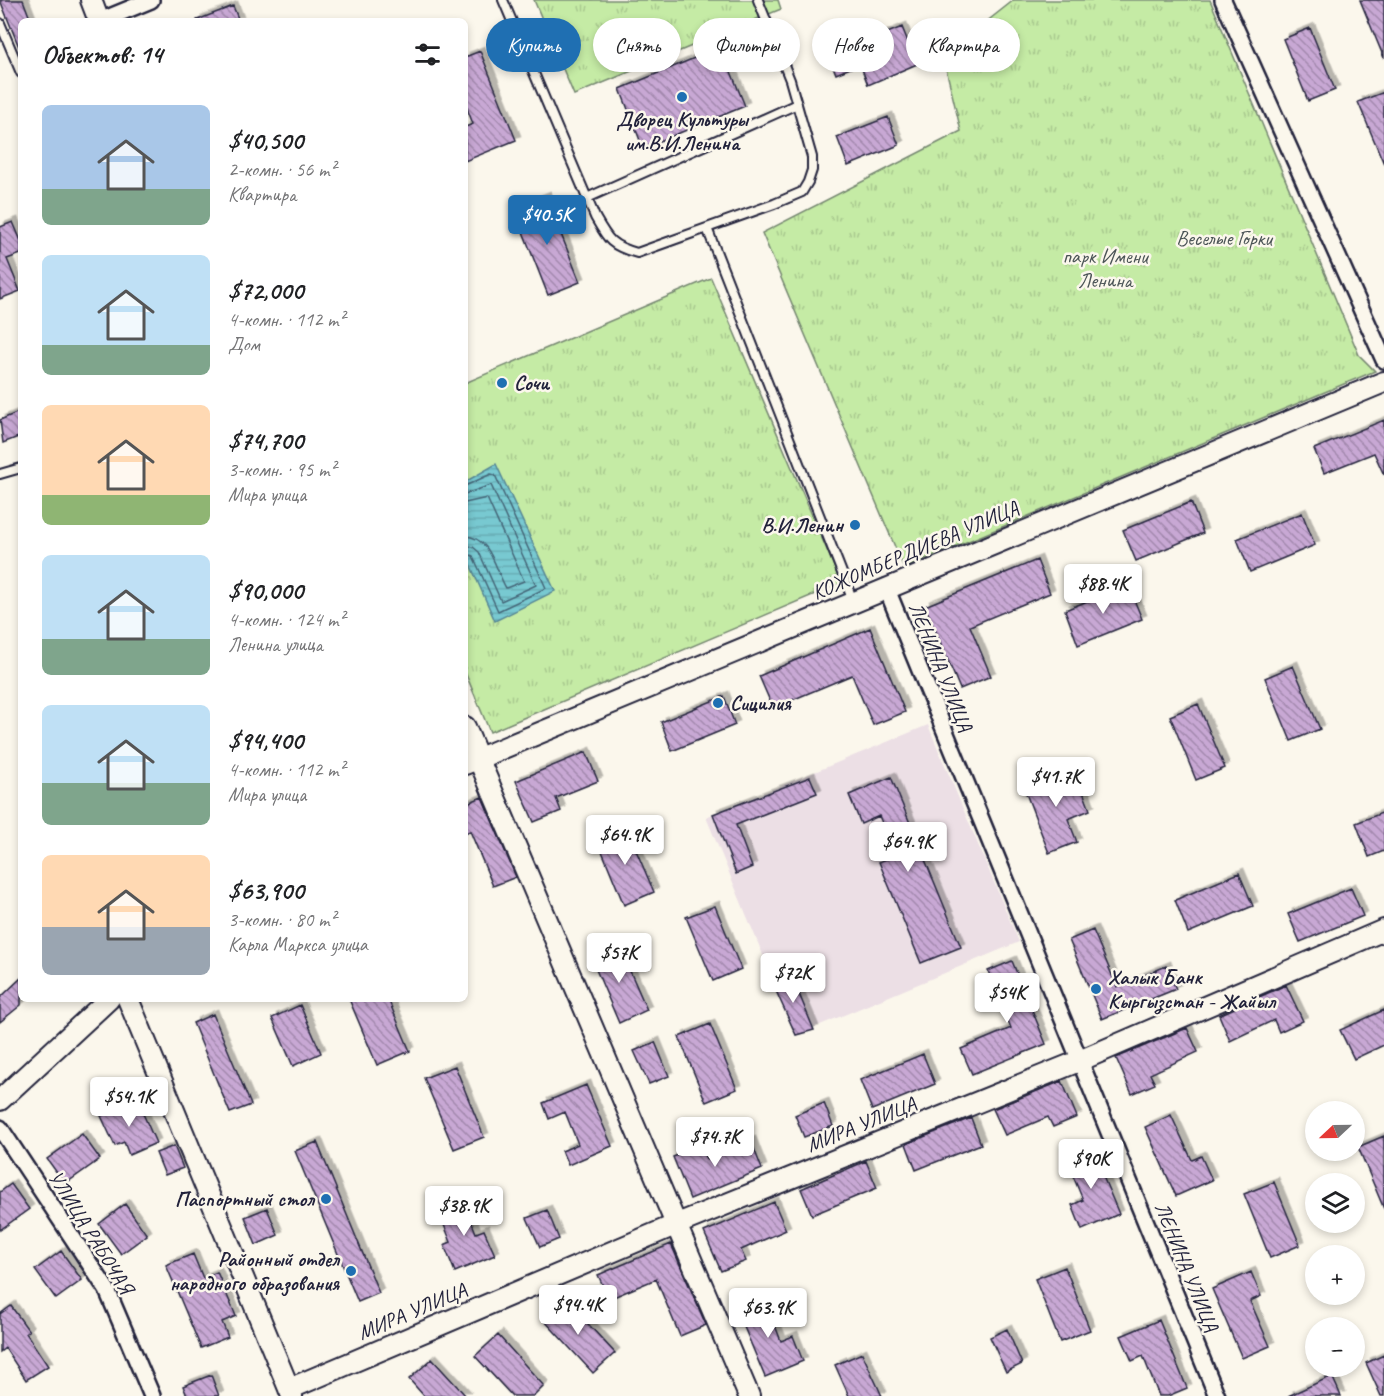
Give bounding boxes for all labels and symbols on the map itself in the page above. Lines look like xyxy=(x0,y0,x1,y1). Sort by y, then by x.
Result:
marker: Дворец Культуры им.В.И.Ленина xyxy=(675,90,689,104)
place label: Дворец Культуры им.В.И.Ленина xyxy=(616,106,750,156)
pin: $40.5K xyxy=(498,195,596,246)
park label: Веселые Горки xyxy=(1176,225,1274,251)
park label: парк Имени Ленина xyxy=(1063,243,1150,293)
place label: Сочи xyxy=(514,370,551,396)
marker: Сочи xyxy=(495,376,509,390)
street label: КОЖОМБЕРДИЕВА УЛИЦА xyxy=(808,495,1023,605)
place label: В.И.Ленин xyxy=(761,512,845,538)
marker: В.И.Ленин xyxy=(848,518,862,532)
pin: $88.4K xyxy=(1054,564,1152,615)
street label: ЛЕНИНА УЛИЦА xyxy=(903,599,979,736)
place label: Сицилия xyxy=(730,690,792,716)
marker: Сицилия xyxy=(711,696,725,710)
pin: $41.7K xyxy=(1007,757,1105,808)
pin: $64.9K xyxy=(576,815,674,866)
pin: $64.9K xyxy=(859,822,957,873)
pin: $57K xyxy=(583,933,655,984)
pin: $72K xyxy=(757,953,829,1004)
place label: Халык Банк Кыргызстан - Жайыл xyxy=(1108,964,1277,1015)
pin: $54K xyxy=(971,973,1043,1024)
marker: Халык Банк Кыргызстан - Жайыл xyxy=(1089,982,1103,996)
pin: $54.1K xyxy=(80,1077,178,1128)
street label: МИРА УЛИЦА xyxy=(802,1090,920,1158)
north arrow xyxy=(1305,1101,1365,1161)
pin: $74.7K xyxy=(666,1117,764,1168)
pin: $90K xyxy=(1055,1139,1127,1190)
street label: УЛИЦА РАБОЧАЯ xyxy=(43,1166,141,1301)
place label: Паспортный стол xyxy=(175,1186,316,1212)
pin: $38.9K xyxy=(415,1186,513,1237)
marker: Паспортный стол xyxy=(319,1192,333,1206)
street label: ЛЕНИНА УЛИЦА xyxy=(1149,1199,1225,1336)
place label: Районный отдел народного образования xyxy=(170,1246,341,1297)
marker: Районный отдел народного образования xyxy=(344,1264,358,1278)
street label: МИРА УЛИЦА xyxy=(354,1276,471,1346)
pin: $94.4K xyxy=(529,1285,627,1336)
pin: $63.9K xyxy=(719,1288,817,1339)

